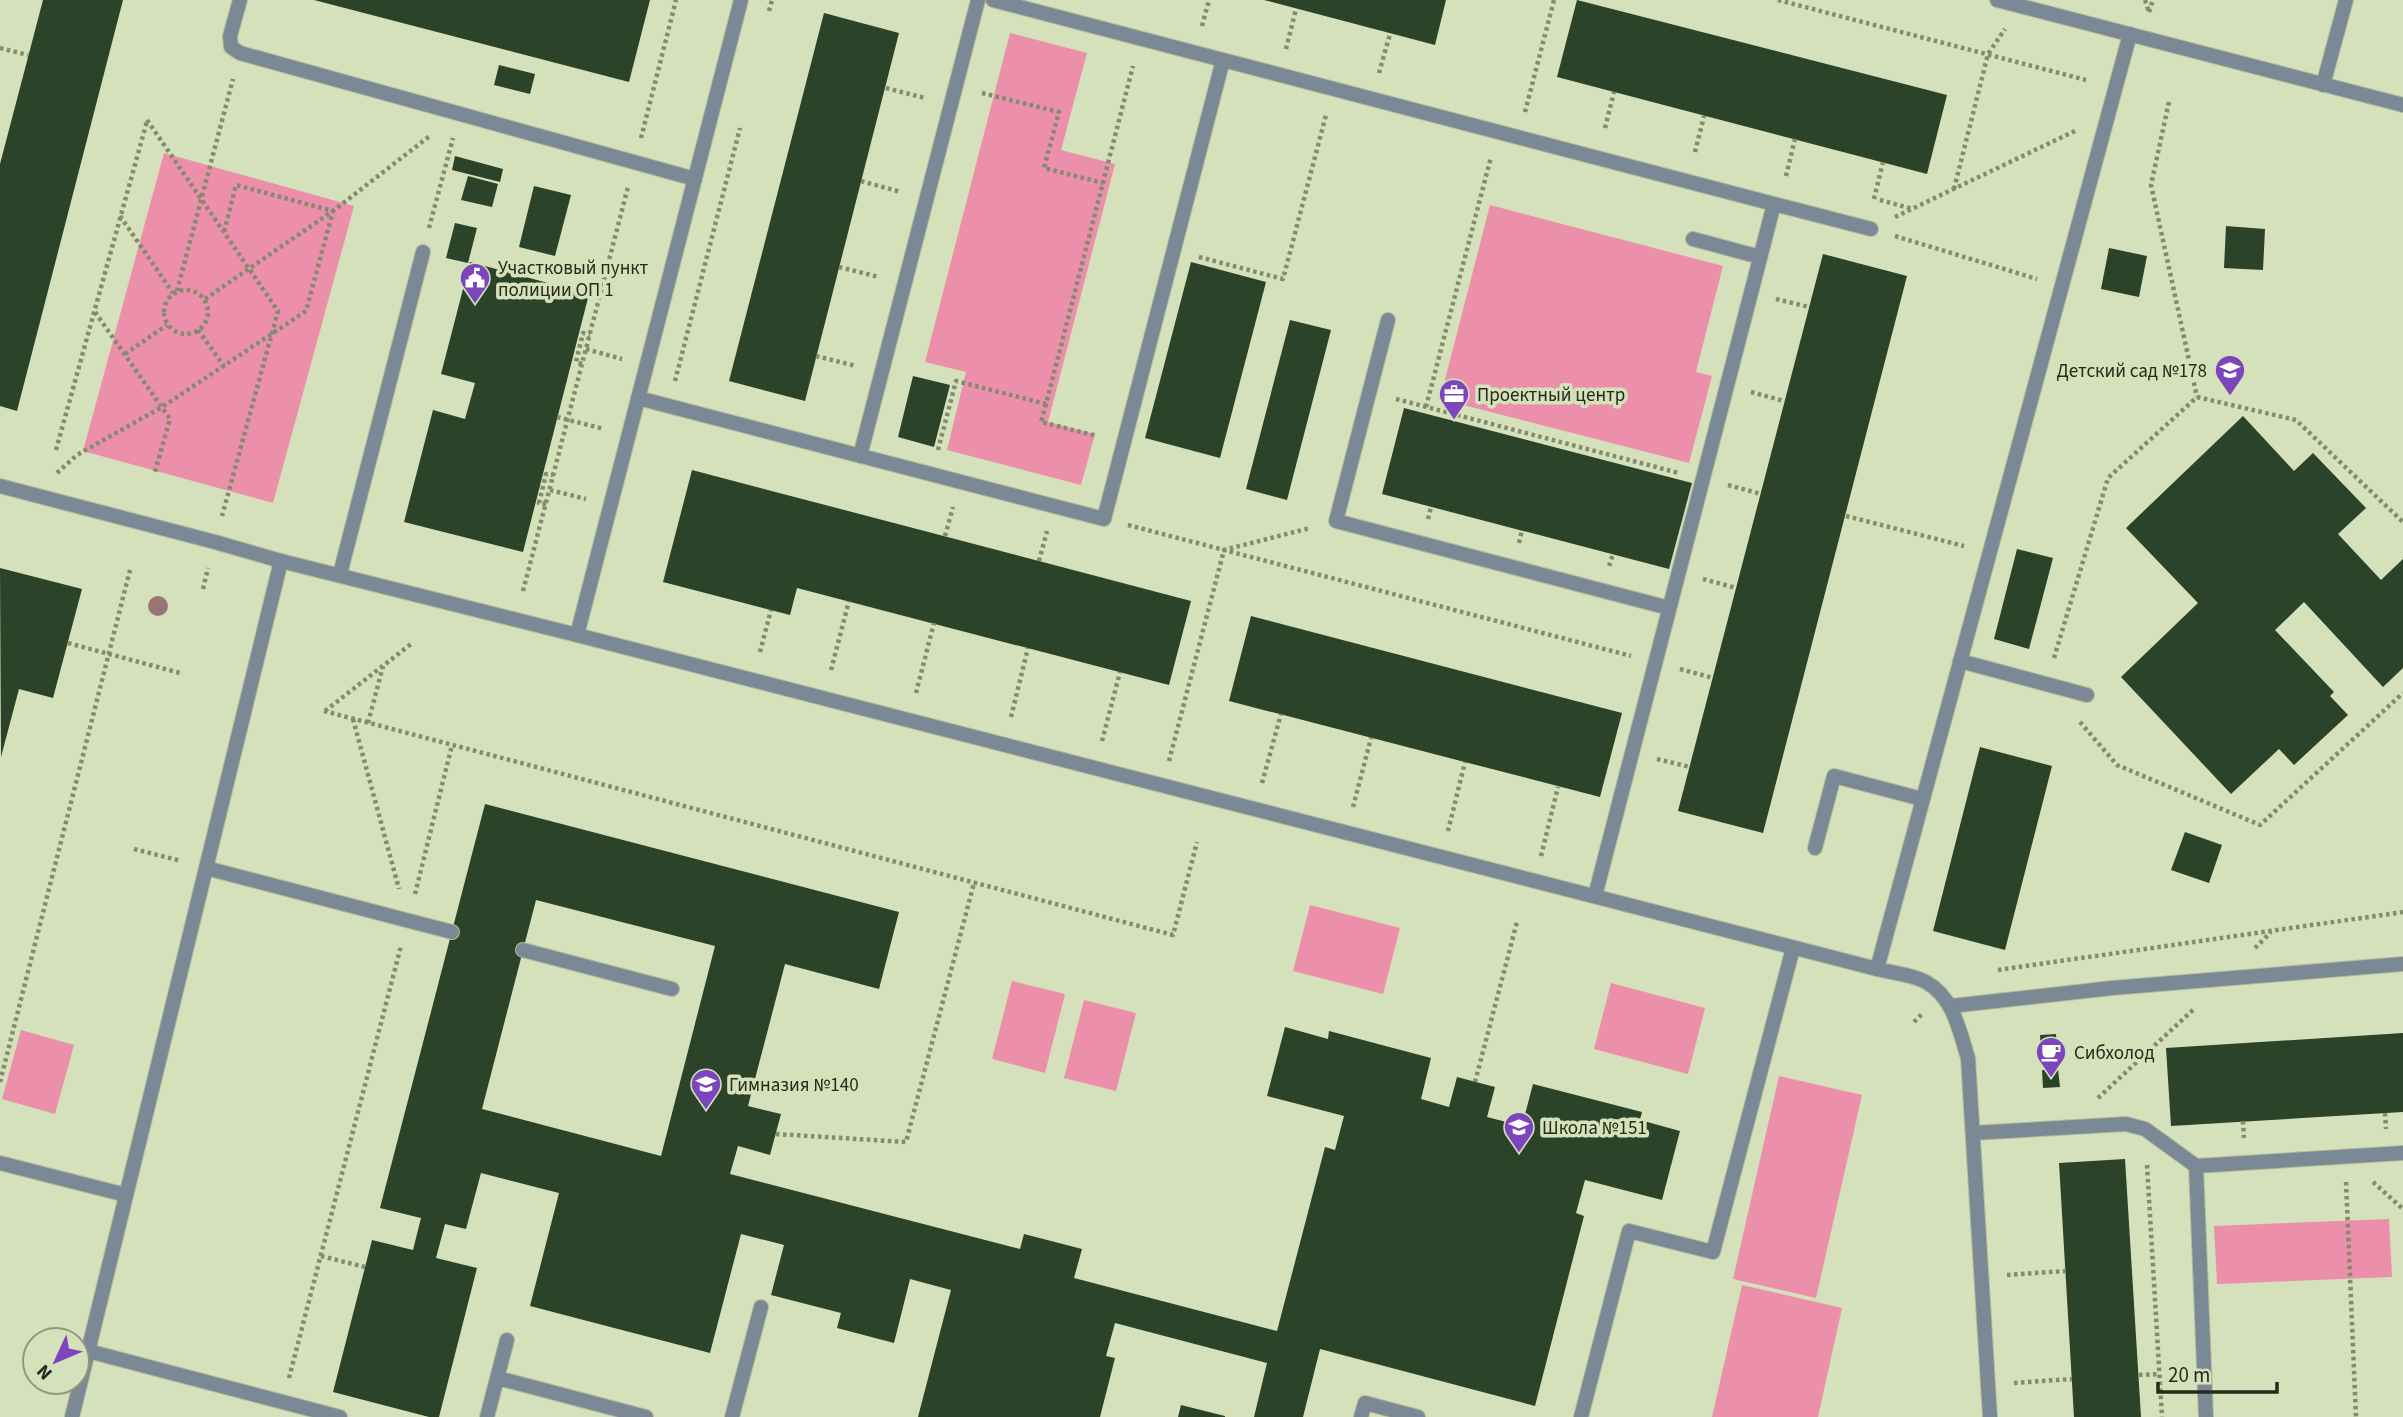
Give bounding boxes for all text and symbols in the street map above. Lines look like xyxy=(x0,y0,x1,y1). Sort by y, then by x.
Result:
place label: Участковый пункт полиции ОП 1 xyxy=(498,255,648,304)
public building icon: Участковый пункт полиции ОП 1 xyxy=(458,261,492,305)
school or university icon: Детский сад №178 xyxy=(2213,353,2247,397)
place label: Детский сад №178 xyxy=(2056,358,2207,385)
office icon: Проектный центр xyxy=(1437,377,1471,421)
place label: Проектный центр xyxy=(1477,382,1625,409)
cafe icon: Сибхолод xyxy=(2034,1035,2068,1079)
place label: Сибхолод xyxy=(2074,1040,2155,1067)
school or university icon: Гимназия №140 xyxy=(689,1067,723,1111)
place label: Гимназия №140 xyxy=(729,1072,859,1099)
school or university icon: Школа №151 xyxy=(1502,1110,1536,1154)
place label: Школа №151 xyxy=(1542,1115,1647,1142)
north arrow xyxy=(21,1326,91,1396)
scale bar xyxy=(2158,1350,2277,1394)
text: N xyxy=(31,1358,59,1386)
text: 20 m xyxy=(2168,1360,2210,1390)

